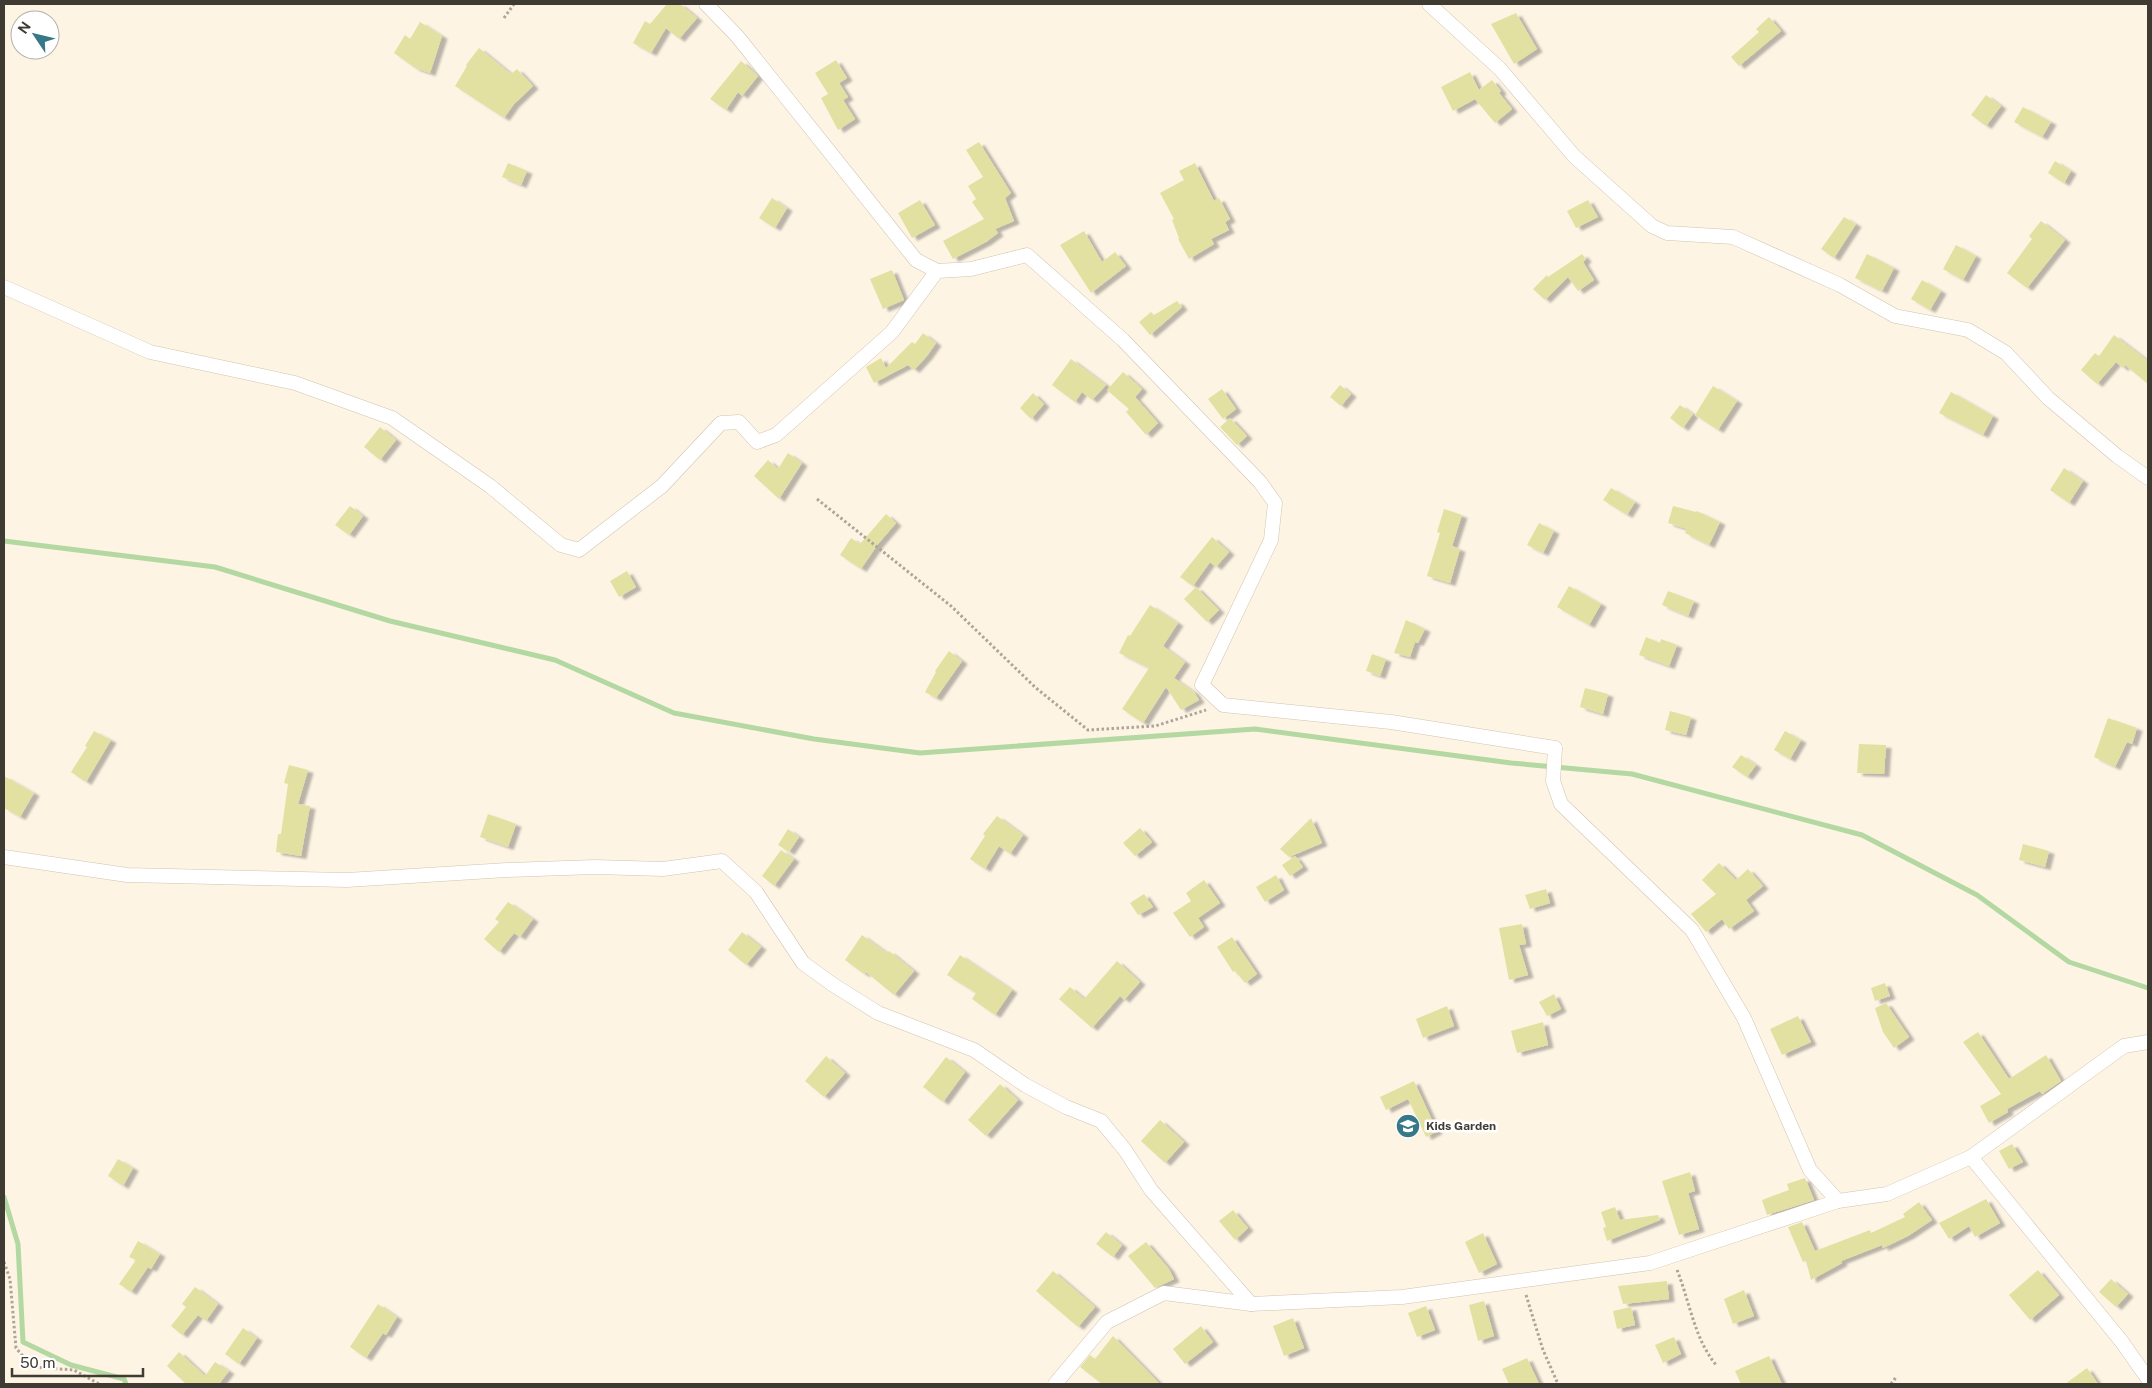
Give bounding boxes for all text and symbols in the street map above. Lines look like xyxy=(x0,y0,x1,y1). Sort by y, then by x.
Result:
north arrow xyxy=(10,10,60,60)
text: N xyxy=(15,18,34,37)
school or university icon: Kids Garden xyxy=(1395,1113,1421,1139)
place label: Kids Garden xyxy=(1426,1119,1496,1133)
scale bar xyxy=(12,1346,144,1378)
text: 50 m xyxy=(20,1354,55,1371)

